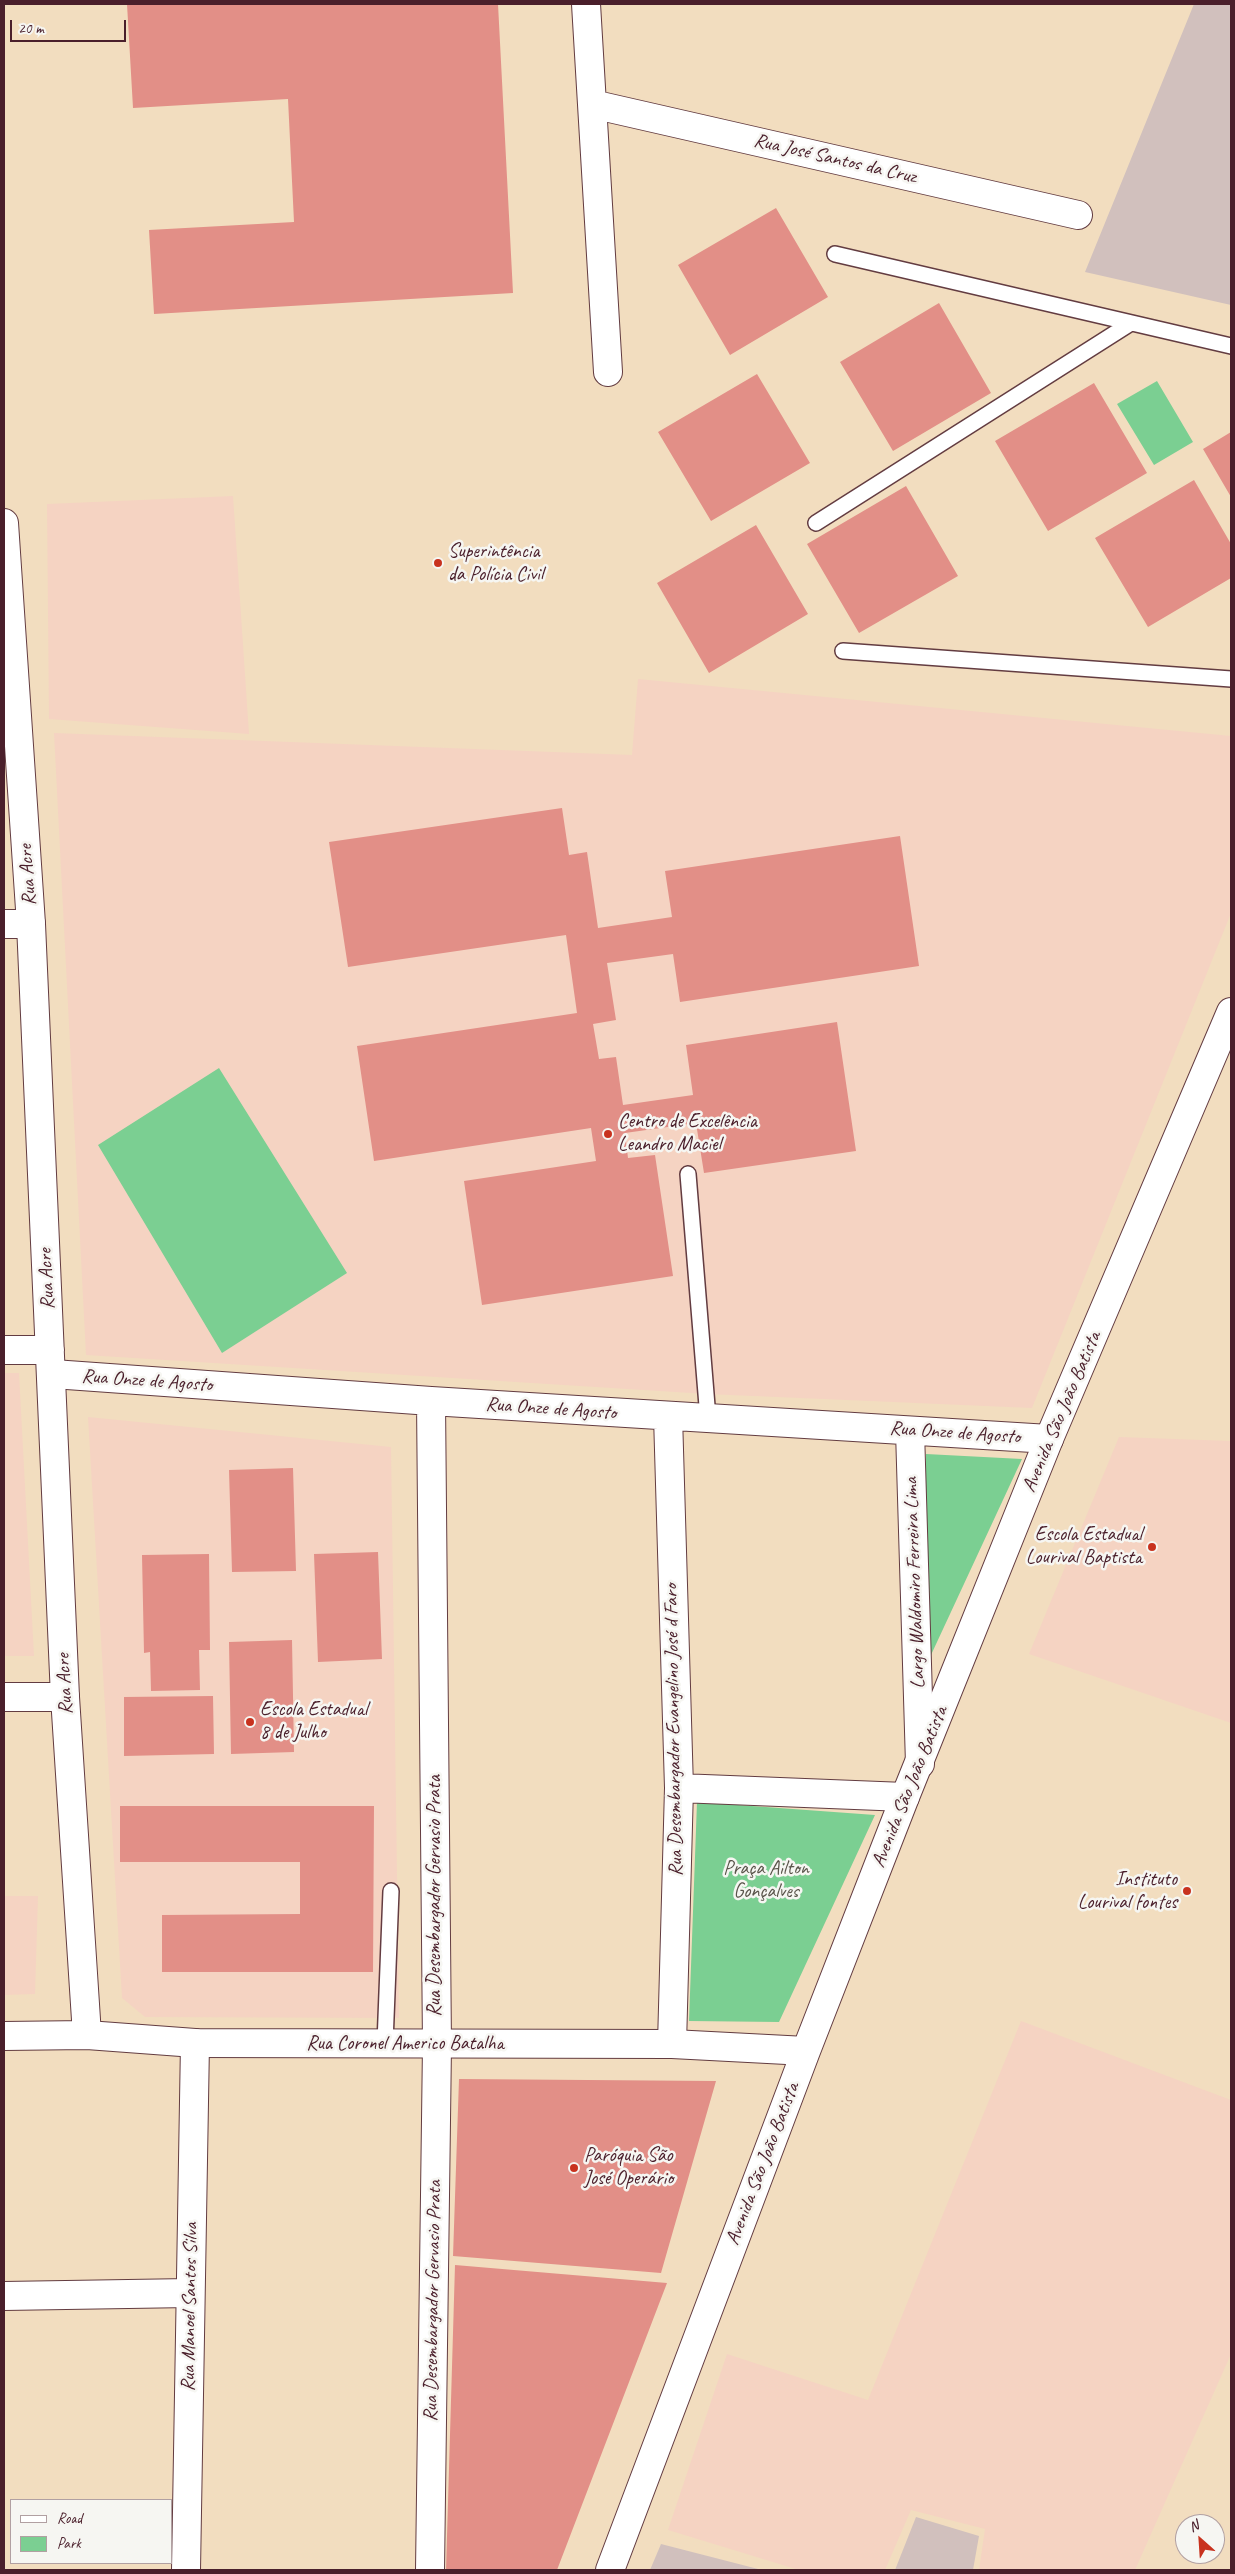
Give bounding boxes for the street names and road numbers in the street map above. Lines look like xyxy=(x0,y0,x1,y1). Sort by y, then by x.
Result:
street label: Rua José Santos da Cruz xyxy=(751,129,919,189)
street label: Rua Acre xyxy=(14,844,42,906)
street label: Rua Acre xyxy=(33,1248,61,1310)
street label: Avenida São João Batista xyxy=(1017,1328,1107,1496)
street label: Rua Onze de Agosto xyxy=(81,1364,213,1398)
street label: Rua Onze de Agosto xyxy=(485,1392,617,1426)
street label: Rua Onze de Agosto xyxy=(889,1416,1021,1450)
street label: Largo Waldomiro Ferreira Lima xyxy=(899,1477,931,1689)
street label: Rua Desembargador Evangelino José d Faro xyxy=(659,1584,689,1876)
street label: Rua Acre xyxy=(51,1653,79,1715)
street label: Avenida São João Batista xyxy=(867,1703,953,1871)
street label: Rua Desembargador Gervasio Prata xyxy=(423,1775,447,2017)
street label: Rua Coronel Americo Batalha xyxy=(306,2032,504,2056)
street label: Avenida São João Batista xyxy=(721,2079,805,2249)
street label: Rua Desembargador Gervasio Prata xyxy=(419,2180,447,2422)
street label: Rua Manoel Santos Silva xyxy=(177,2222,203,2392)

